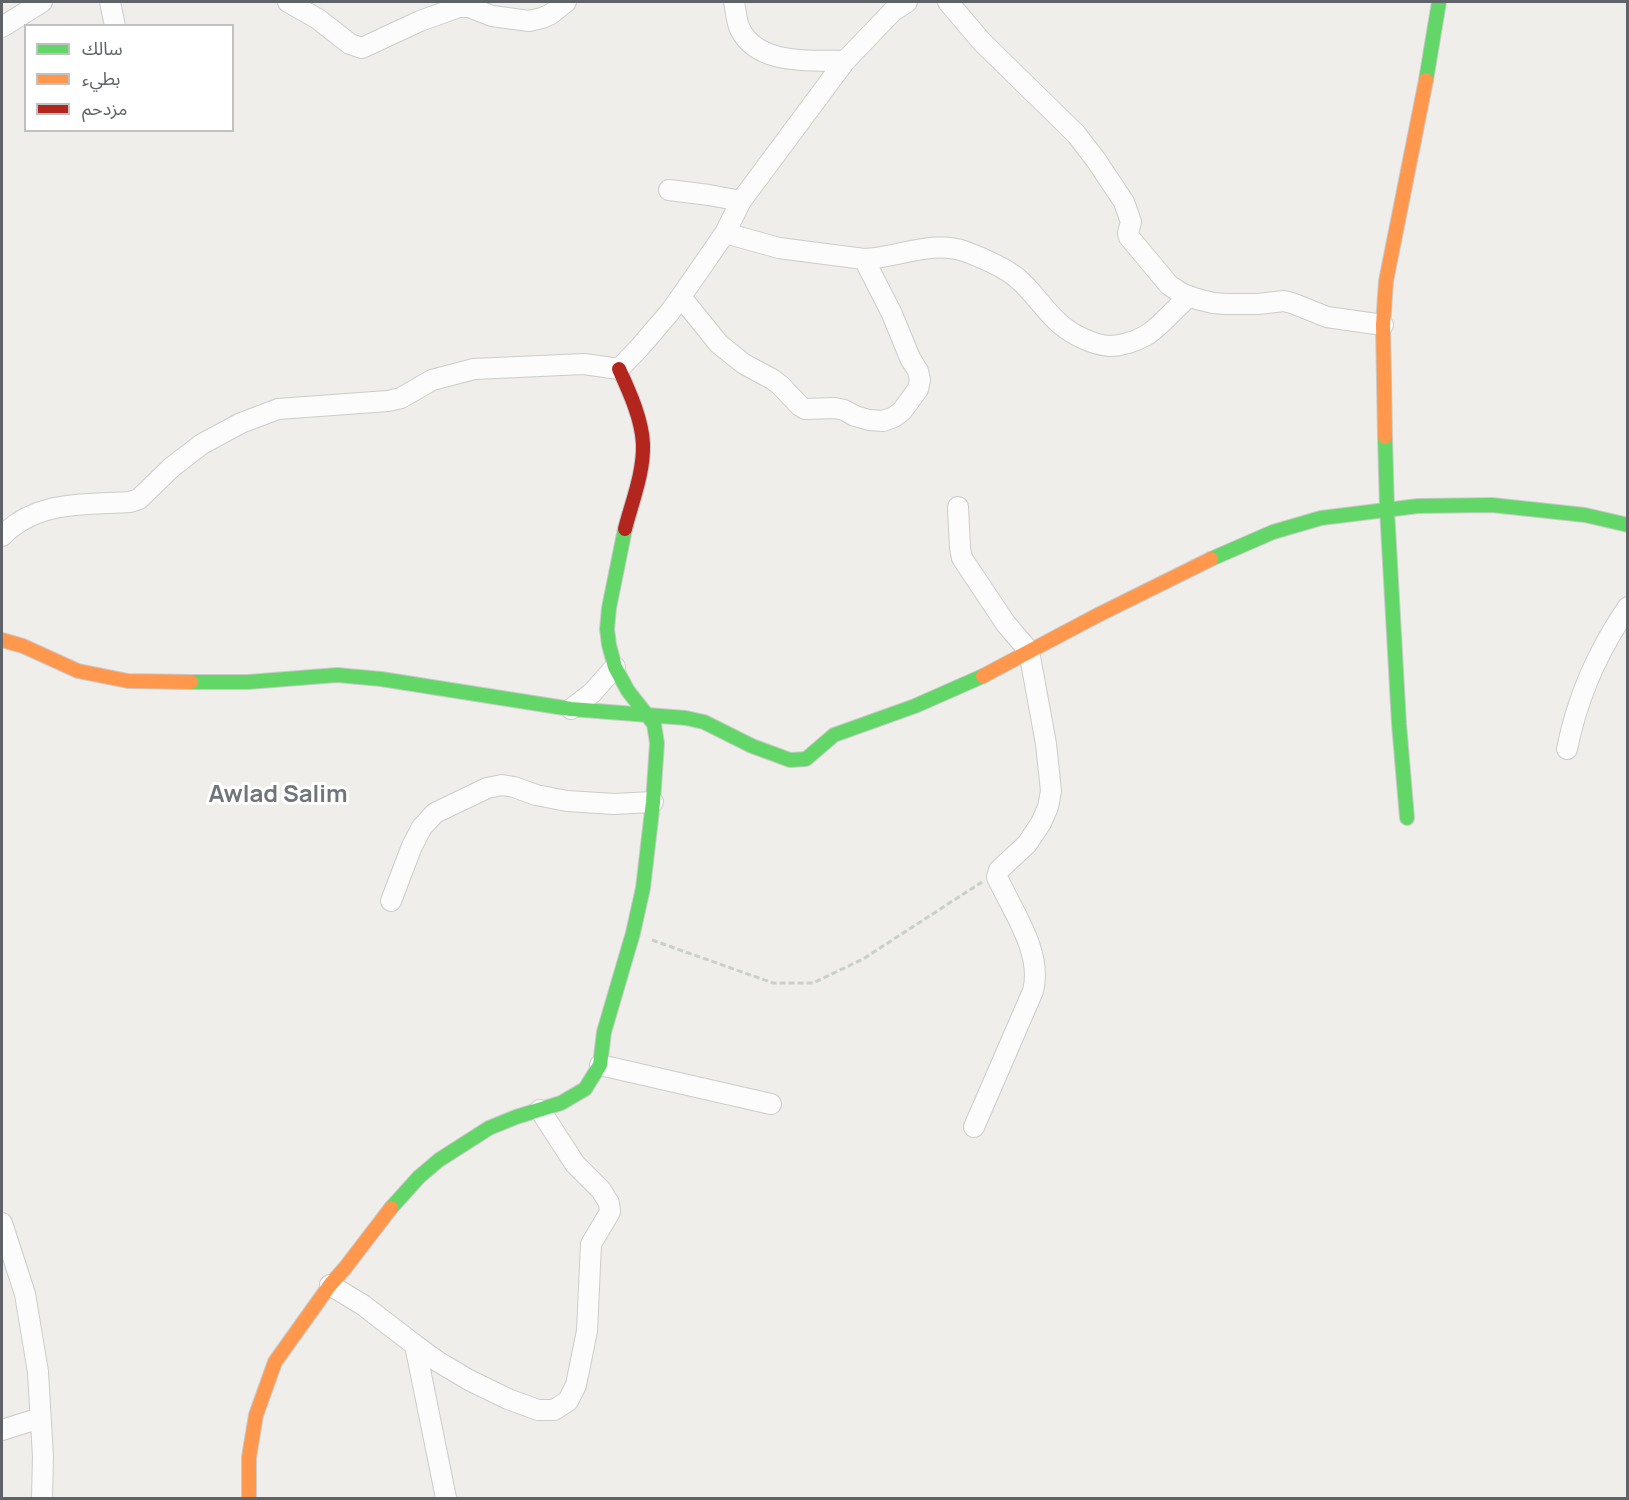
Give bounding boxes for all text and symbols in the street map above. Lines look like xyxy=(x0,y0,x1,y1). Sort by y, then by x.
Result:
legend xyxy=(24,24,234,132)
text: سالك xyxy=(82,36,123,60)
text: بطيء xyxy=(82,66,120,90)
text: مزدحم xyxy=(82,96,127,120)
district label: Awlad Salim xyxy=(208,781,348,809)

